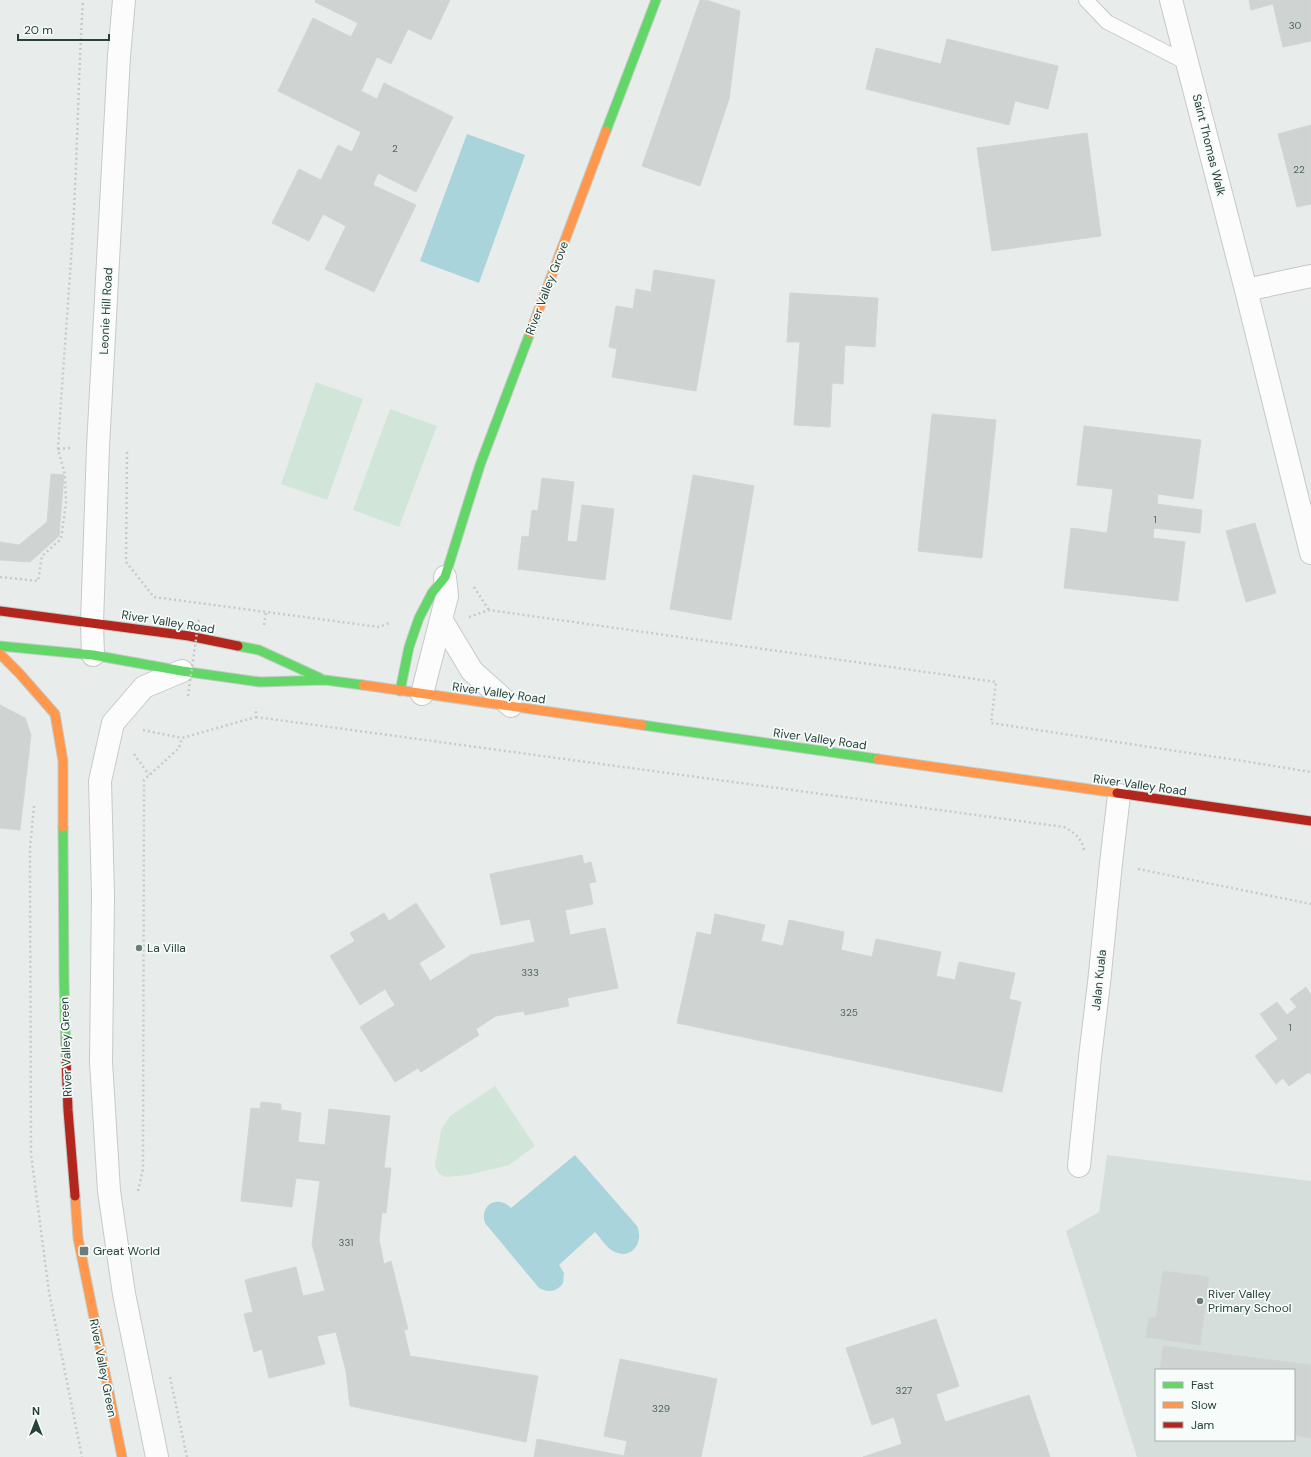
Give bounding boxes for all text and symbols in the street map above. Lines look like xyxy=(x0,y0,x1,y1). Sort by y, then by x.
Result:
scale bar xyxy=(18,16,109,42)
house number: 30 xyxy=(1289,19,1302,32)
text: 20 m xyxy=(24,22,53,38)
street label: Saint Thomas Walk xyxy=(1189,92,1229,198)
house number: 2 xyxy=(392,142,398,155)
house number: 22 xyxy=(1293,163,1305,176)
street label: River Valley Grove xyxy=(522,239,572,337)
street label: Leonie Hill Road xyxy=(96,267,116,355)
house number: 1 xyxy=(1153,513,1157,526)
street label: River Valley Road xyxy=(120,607,216,637)
street label: River Valley Road xyxy=(451,679,547,707)
street label: River Valley Road xyxy=(772,725,868,753)
street label: River Valley Road xyxy=(1092,771,1188,799)
place label: La Villa xyxy=(147,940,186,956)
marker: La Villa xyxy=(134,943,144,953)
street label: Jalan Kuala xyxy=(1088,949,1110,1011)
house number: 333 xyxy=(521,966,539,979)
street label: River Valley Green xyxy=(56,997,76,1097)
house number: 325 xyxy=(840,1006,858,1019)
house number: 1 xyxy=(1288,1021,1292,1034)
house number: 331 xyxy=(339,1236,353,1249)
place label: Great World xyxy=(93,1243,160,1259)
marker: Great World xyxy=(78,1245,90,1257)
place label: River Valley Primary School xyxy=(1208,1286,1291,1316)
marker: River Valley Primary School xyxy=(1195,1296,1205,1306)
street label: River Valley Green xyxy=(86,1317,120,1419)
legend xyxy=(1155,1369,1295,1441)
text: Fast xyxy=(1191,1377,1214,1393)
house number: 327 xyxy=(896,1384,912,1397)
text: Slow xyxy=(1191,1397,1217,1413)
north arrow xyxy=(16,1401,56,1441)
house number: 329 xyxy=(652,1402,670,1415)
text: N xyxy=(32,1404,40,1418)
text: Jam xyxy=(1191,1417,1214,1433)

